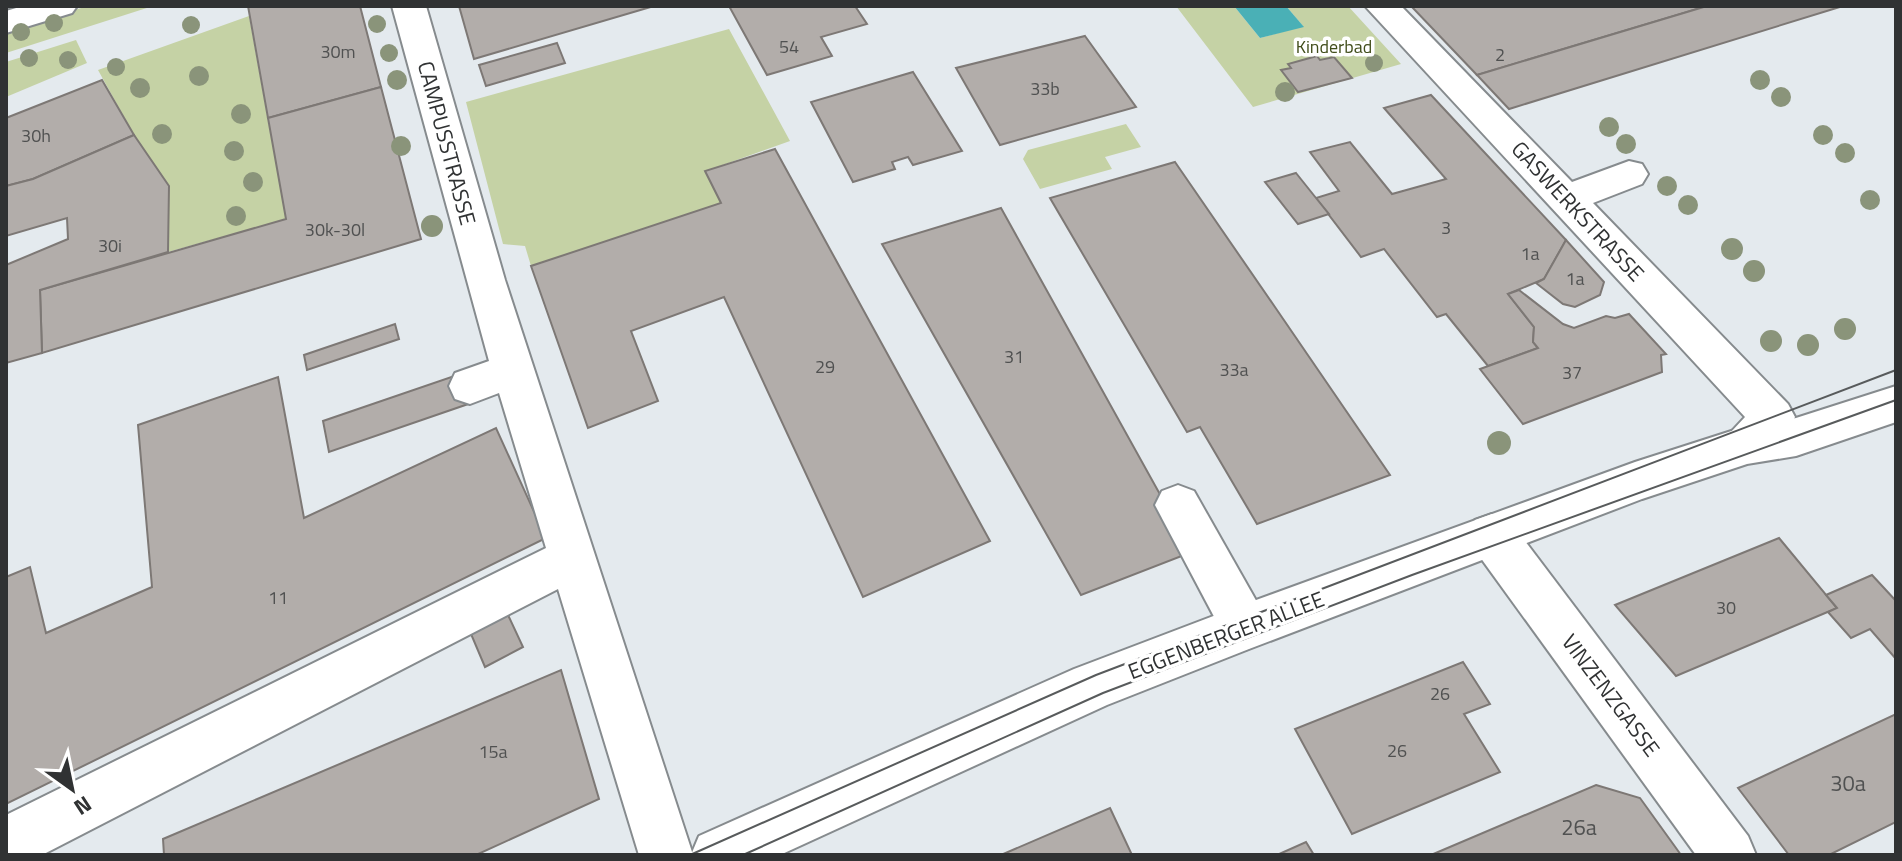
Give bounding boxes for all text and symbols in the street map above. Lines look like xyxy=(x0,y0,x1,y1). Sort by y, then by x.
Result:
house number: 54 xyxy=(779,33,799,60)
park label: Kinderbad xyxy=(1296,33,1372,60)
house number: 30m xyxy=(320,38,356,65)
house number: 2 xyxy=(1495,41,1505,68)
street label: CAMPUSSTRASSE xyxy=(409,57,485,229)
house number: 33b xyxy=(1030,75,1060,102)
house number: 30h xyxy=(21,122,51,149)
street label: GASWERKSTRASSE xyxy=(1503,133,1653,289)
house number: 3 xyxy=(1441,214,1451,241)
house number: 30k-30l xyxy=(305,216,365,243)
house number: 30i xyxy=(98,232,122,259)
house number: 1a xyxy=(1520,240,1540,267)
house number: 1a xyxy=(1565,265,1585,292)
house number: 31 xyxy=(1004,343,1024,370)
house number: 29 xyxy=(815,353,835,380)
house number: 33a xyxy=(1219,356,1249,383)
house number: 37 xyxy=(1562,359,1582,386)
street label: EGGENBERGER ALLEE xyxy=(1123,582,1329,688)
house number: 11 xyxy=(268,584,288,611)
house number: 30 xyxy=(1716,594,1736,621)
street label: VINZENZGASSE xyxy=(1553,626,1669,764)
house number: 26 xyxy=(1430,680,1450,707)
house number: 26 xyxy=(1387,737,1407,764)
house number: 15a xyxy=(478,738,508,765)
north arrow xyxy=(32,749,112,829)
house number: 30a xyxy=(1830,766,1866,800)
text: N xyxy=(67,787,99,824)
house number: 26a xyxy=(1561,810,1597,844)

